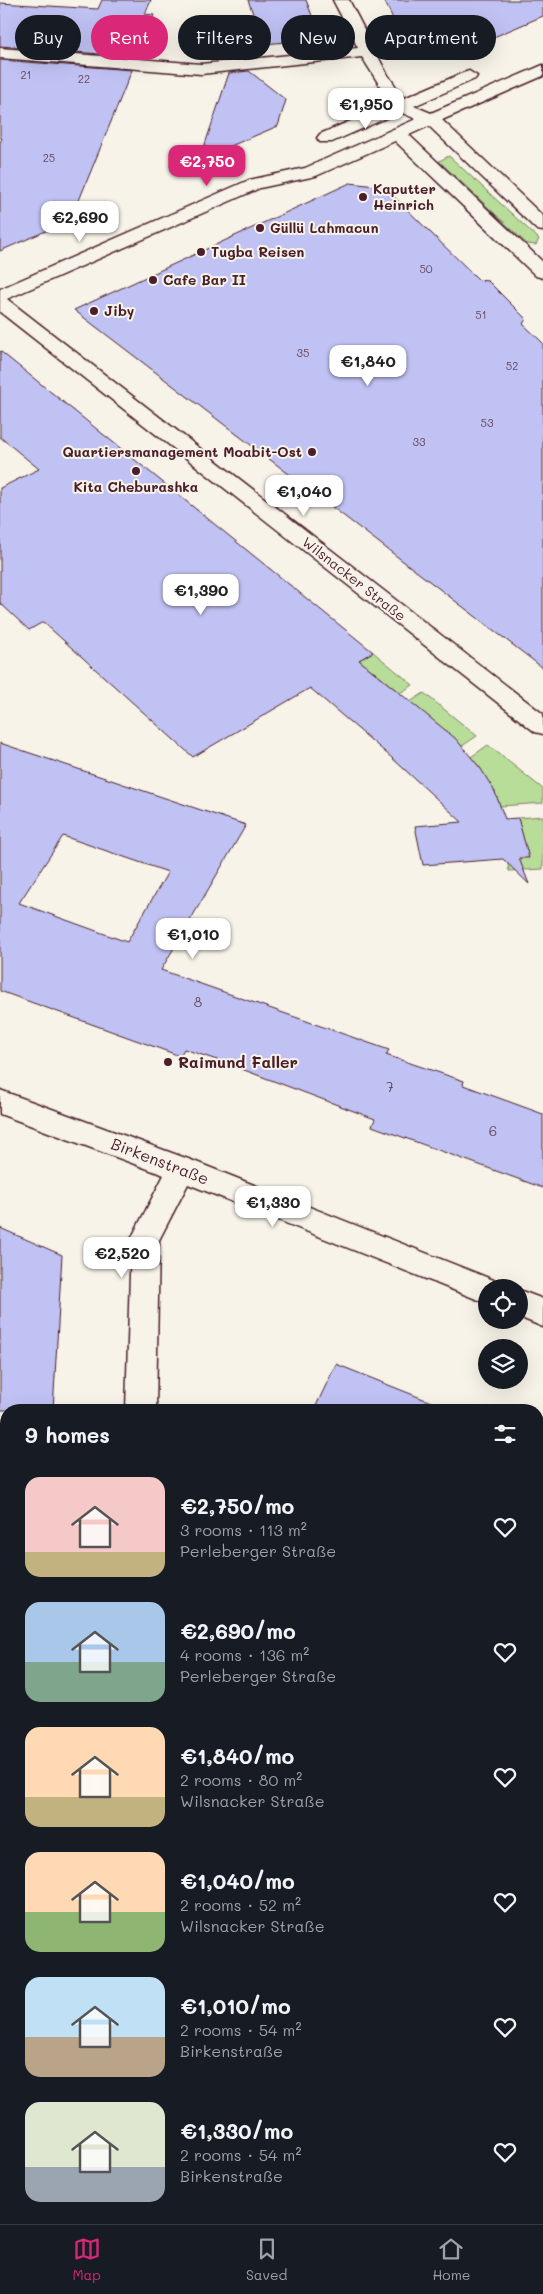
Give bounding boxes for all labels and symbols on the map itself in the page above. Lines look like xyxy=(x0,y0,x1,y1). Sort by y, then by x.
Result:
house number: 21 xyxy=(20,67,32,82)
house number: 22 xyxy=(78,71,90,86)
pin: €1,950 xyxy=(325,88,407,130)
pin: €2,750 xyxy=(166,144,248,187)
house number: 25 xyxy=(43,150,55,165)
place label: Kaputter Heinrich xyxy=(373,179,436,214)
marker: Kaputter Heinrich xyxy=(357,191,369,203)
pin: €2,690 xyxy=(39,200,121,243)
place label: Güllü Lahmacun xyxy=(270,218,378,237)
marker: Güllü Lahmacun xyxy=(254,222,266,234)
place label: Tugba Reisen xyxy=(211,242,304,261)
marker: Tugba Reisen xyxy=(195,246,207,258)
house number: 50 xyxy=(419,261,433,276)
place label: Cafe Bar II xyxy=(163,270,246,289)
marker: Cafe Bar II xyxy=(147,274,159,286)
place label: Jiby xyxy=(104,301,135,320)
marker: Jiby xyxy=(88,305,100,317)
house number: 51 xyxy=(475,307,487,322)
pin: €1,840 xyxy=(327,344,409,387)
house number: 35 xyxy=(297,345,309,360)
house number: 52 xyxy=(506,358,518,373)
house number: 53 xyxy=(481,415,494,430)
house number: 33 xyxy=(413,434,426,449)
place label: Quartiersmanagement Moabit-Ost xyxy=(63,442,302,461)
marker: Quartiersmanagement Moabit-Ost xyxy=(306,446,318,458)
marker: Kita Cheburashka xyxy=(130,465,142,477)
pin: €1,040 xyxy=(263,474,345,517)
place label: Kita Cheburashka xyxy=(74,477,199,496)
street label: Wilsnacker Straße xyxy=(299,532,410,625)
pin: €1,390 xyxy=(160,574,242,616)
pin: €1,010 xyxy=(152,918,234,960)
house number: 8 xyxy=(194,992,202,1011)
place label: Raimund Faller xyxy=(178,1051,298,1072)
marker: Raimund Faller xyxy=(162,1056,174,1068)
house number: 7 xyxy=(386,1077,394,1096)
house number: 6 xyxy=(489,1121,497,1140)
street label: Birkenstraße xyxy=(108,1132,212,1189)
pin: €1,330 xyxy=(232,1186,314,1228)
pin: €2,520 xyxy=(81,1236,163,1279)

